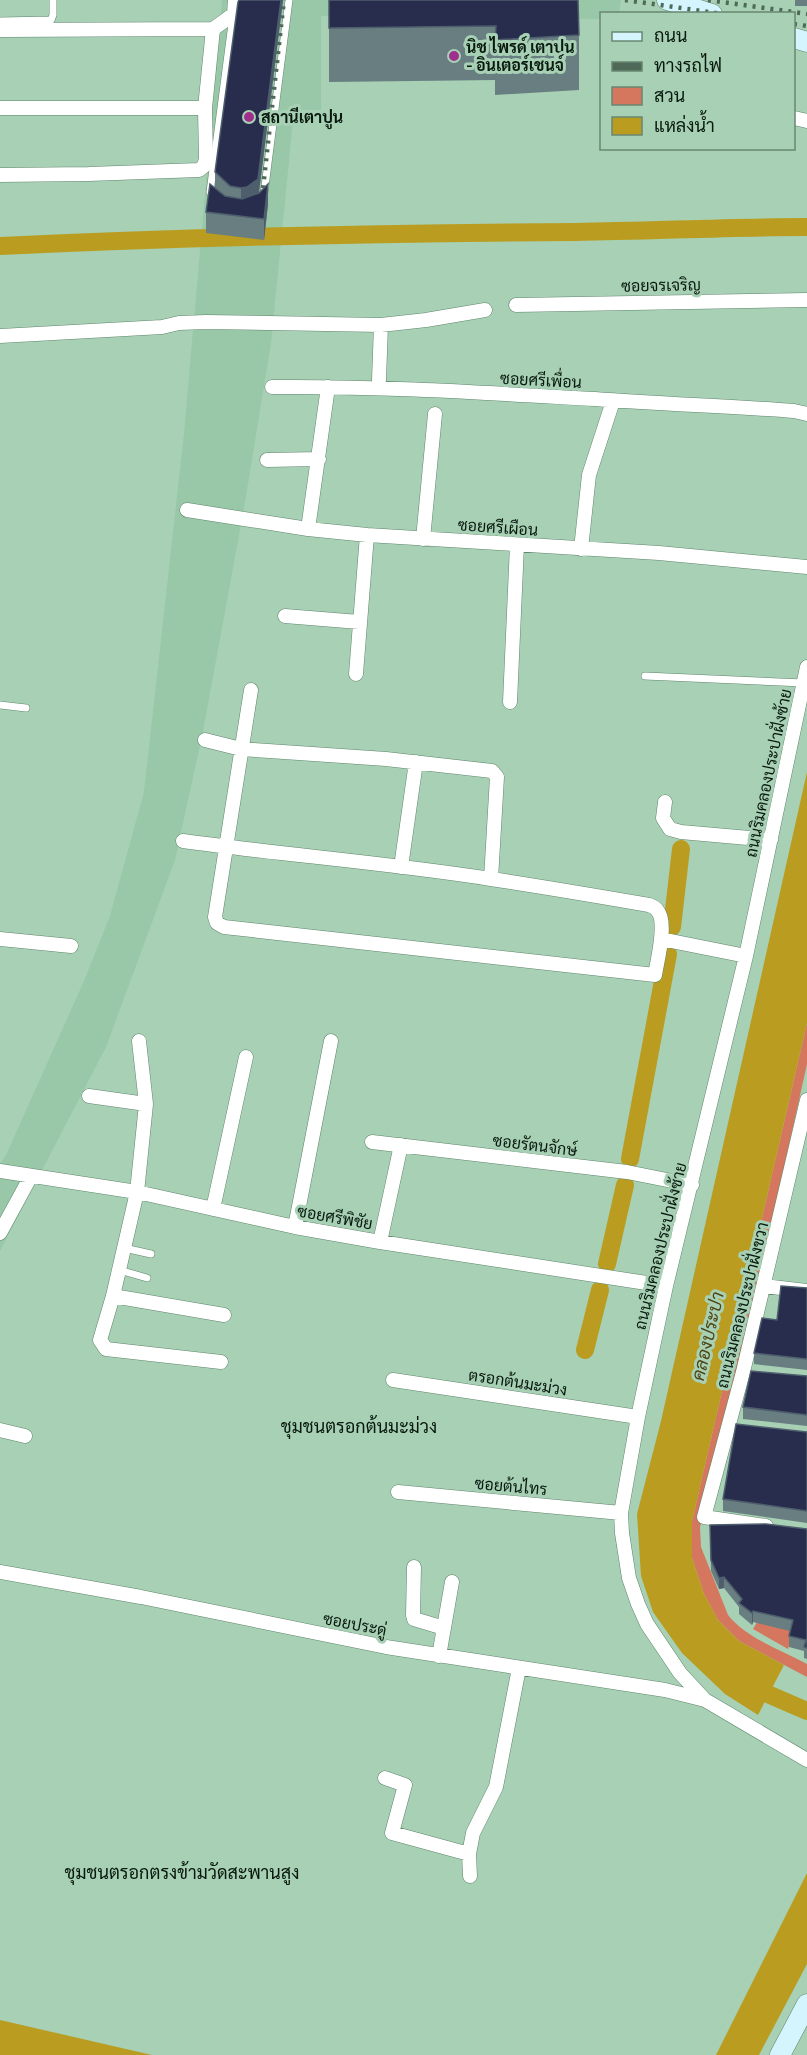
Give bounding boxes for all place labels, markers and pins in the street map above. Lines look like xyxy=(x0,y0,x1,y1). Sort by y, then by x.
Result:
place label: นิช ไพรด์ เตาปูน - อินเตอร์เชนจ์ xyxy=(466,36,575,76)
marker: นิช ไพรด์ เตาปูน - อินเตอร์เชนจ์ xyxy=(447,49,461,63)
place label: สถานีเตาปูน xyxy=(261,106,343,130)
marker: สถานีเตาปูน xyxy=(242,110,256,124)

